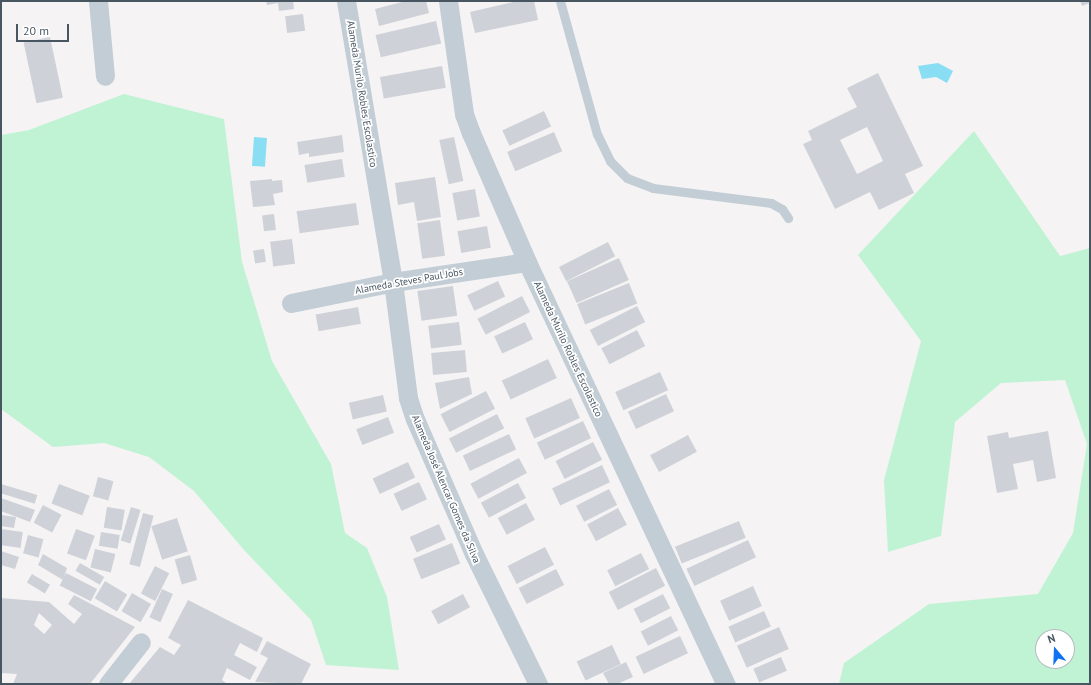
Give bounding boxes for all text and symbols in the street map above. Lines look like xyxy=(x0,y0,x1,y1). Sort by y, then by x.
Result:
scale bar xyxy=(18,16,71,42)
street label: Alameda Murilo Robles Escolastico xyxy=(344,20,380,168)
text: 20 m xyxy=(23,23,49,38)
street label: Alameda Steves Paul Jobs xyxy=(354,266,464,296)
street label: Alameda Murilo Robles Escolastico xyxy=(531,279,605,419)
street label: Alameda José Alencar Gomes da Silva xyxy=(409,413,483,565)
north arrow xyxy=(1035,629,1075,669)
text: N xyxy=(1046,631,1057,646)

